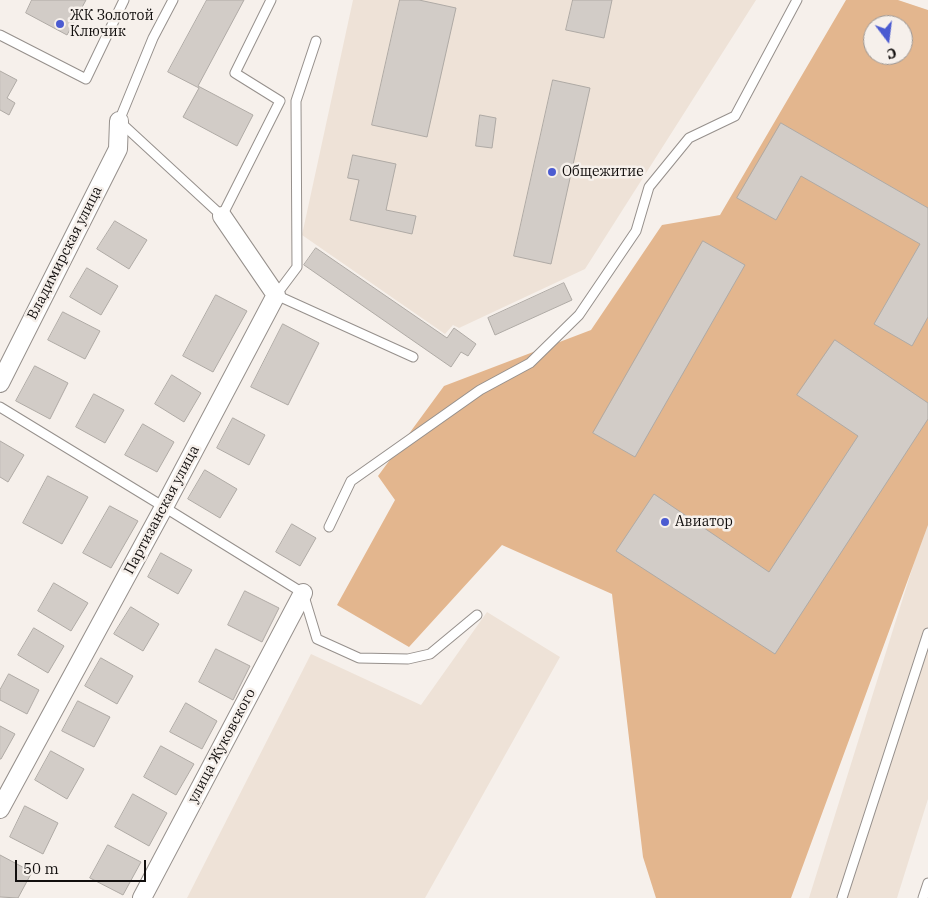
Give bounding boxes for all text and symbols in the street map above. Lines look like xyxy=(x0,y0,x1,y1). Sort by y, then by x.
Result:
place label: ЖК Золотой Ключик xyxy=(70,8,154,40)
north arrow xyxy=(863,15,913,65)
marker: ЖК Золотой Ключик xyxy=(54,18,66,30)
text: С xyxy=(885,44,898,63)
place label: Общежитие xyxy=(562,164,644,180)
marker: Общежитие xyxy=(546,166,558,178)
street label: Владимирская улица xyxy=(24,183,106,323)
street label: Партизанская улица xyxy=(121,443,203,577)
place label: Авиатор xyxy=(675,514,733,530)
marker: Авиатор xyxy=(659,516,671,528)
street label: улица Жуковского xyxy=(185,686,259,806)
scale bar xyxy=(18,850,149,882)
text: 50 m xyxy=(23,859,59,878)

